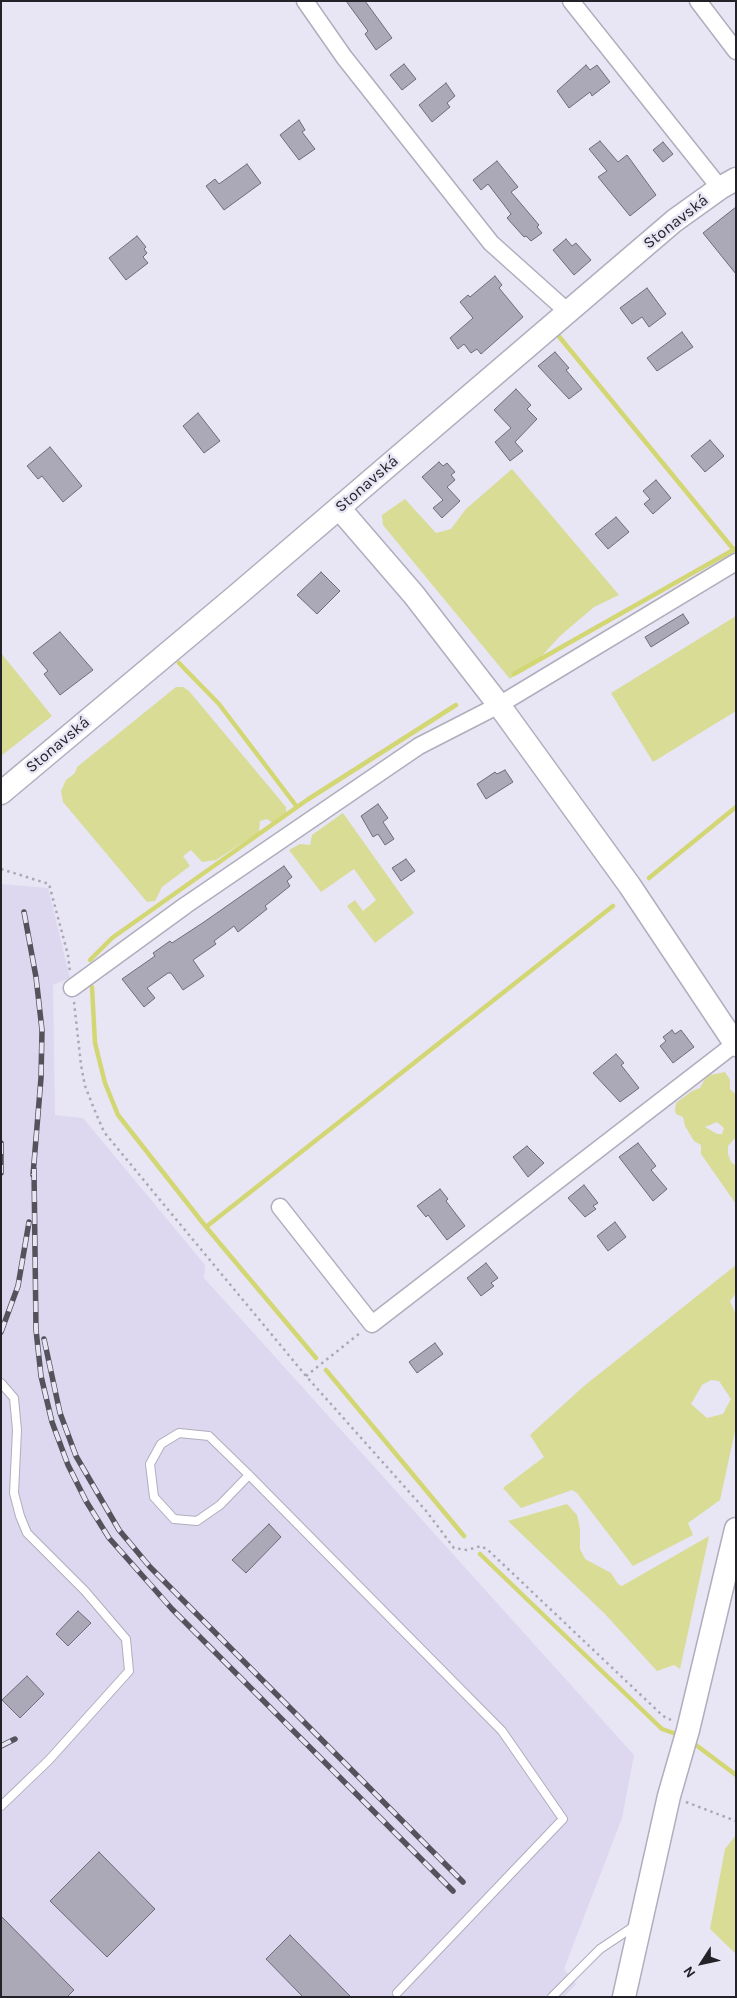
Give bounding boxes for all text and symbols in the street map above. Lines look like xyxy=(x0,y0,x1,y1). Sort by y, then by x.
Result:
street label: Stonavská xyxy=(640,191,712,253)
street label: Stonavská xyxy=(332,451,402,517)
street label: Stonavská xyxy=(22,713,94,777)
north arrow xyxy=(677,1938,727,1988)
text: N xyxy=(679,1963,699,1981)

